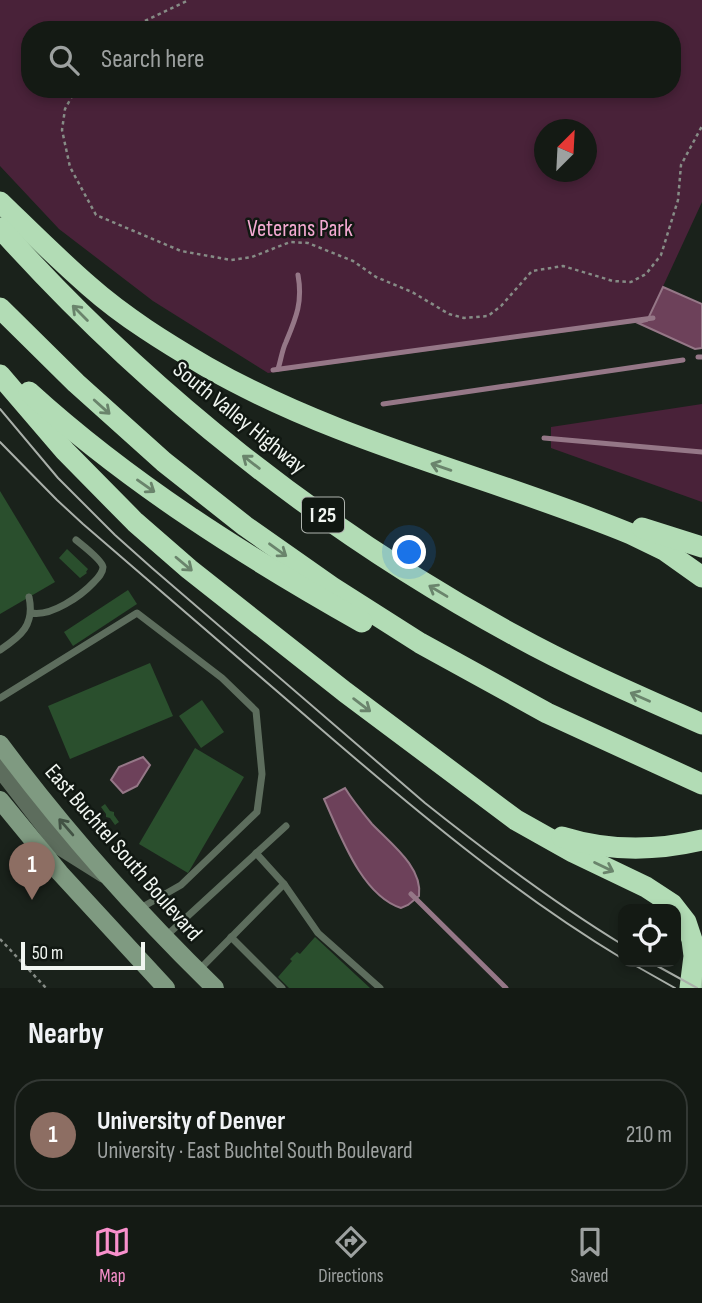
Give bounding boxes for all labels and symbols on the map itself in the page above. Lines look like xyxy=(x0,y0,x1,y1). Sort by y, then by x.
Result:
north arrow xyxy=(534,119,597,182)
park label: Veterans Park xyxy=(247,215,353,243)
one-way arrow xyxy=(71,304,88,321)
street label: South Valley Highway xyxy=(167,355,312,480)
one-way arrow xyxy=(93,398,110,415)
one-way arrow xyxy=(242,455,261,470)
one-way arrow xyxy=(430,459,452,472)
one-way arrow xyxy=(136,479,155,493)
road number: I 25 xyxy=(302,498,344,532)
your location xyxy=(392,535,426,569)
one-way arrow xyxy=(268,543,287,557)
one-way arrow xyxy=(174,556,192,572)
one-way arrow xyxy=(429,584,449,598)
one-way arrow xyxy=(630,690,651,703)
one-way arrow xyxy=(353,697,371,712)
street label: East Buchtel South Boulevard xyxy=(39,758,208,947)
one-way arrow xyxy=(58,818,74,836)
pin: 1 xyxy=(9,842,55,900)
one-way arrow xyxy=(593,861,614,875)
scale bar xyxy=(21,939,145,971)

